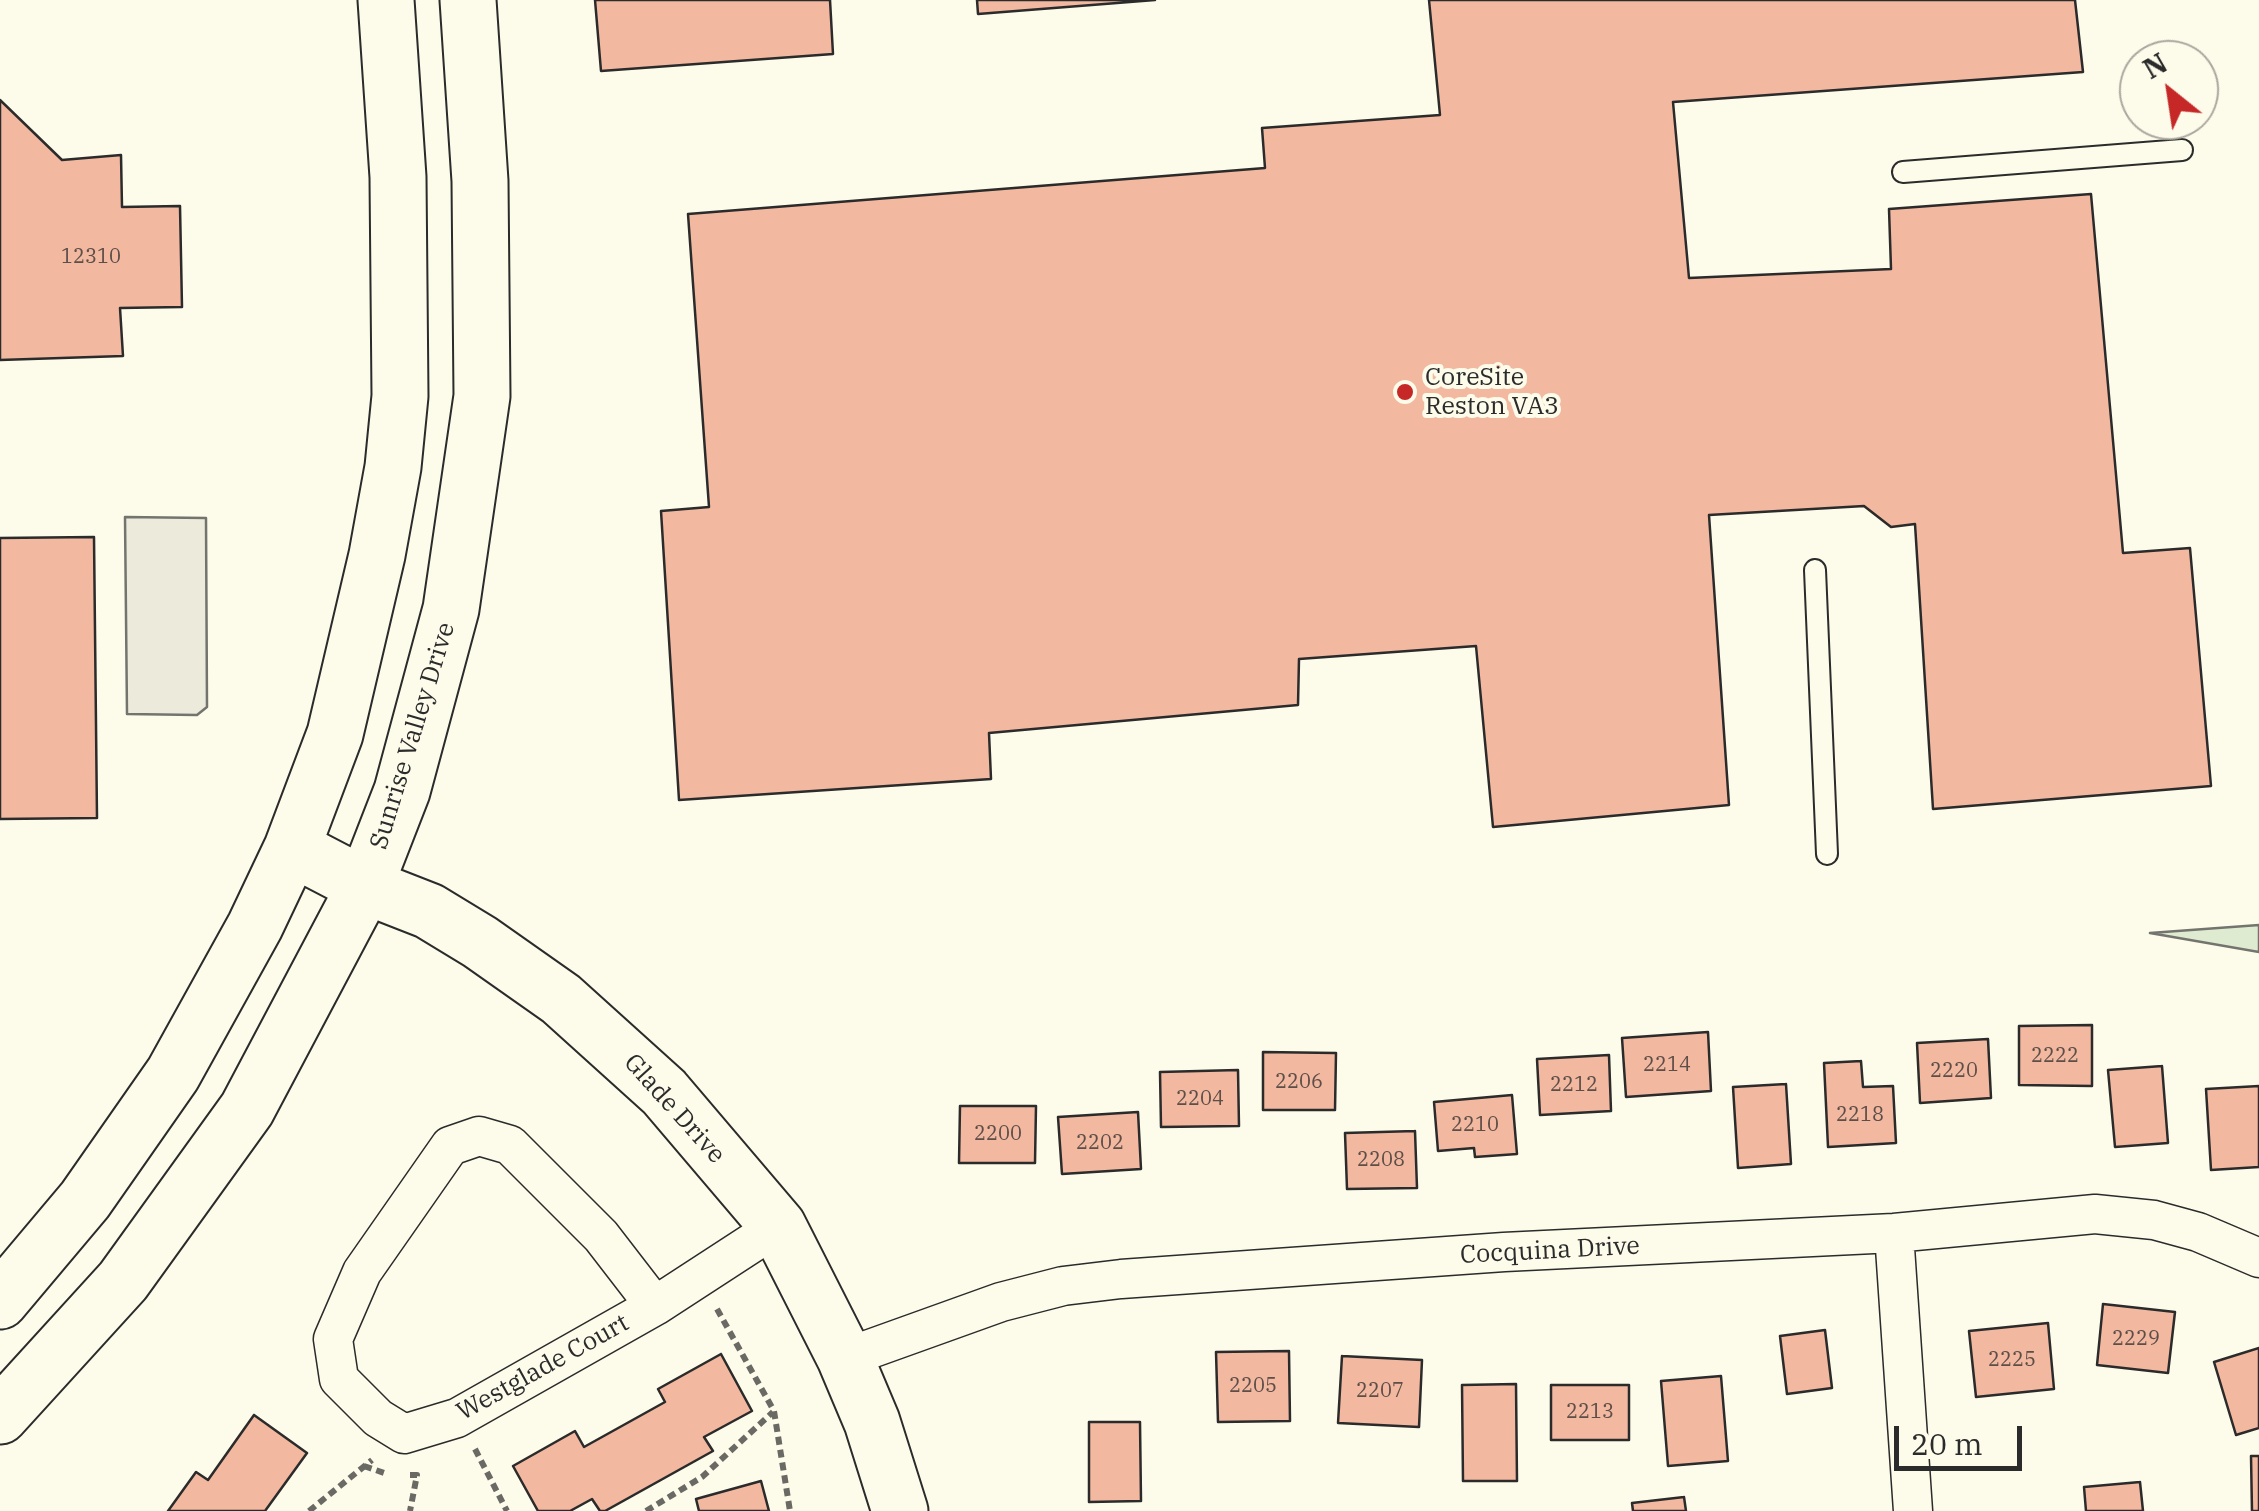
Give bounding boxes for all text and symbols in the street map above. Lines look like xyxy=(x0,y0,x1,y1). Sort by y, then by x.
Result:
north arrow xyxy=(2119,40,2219,140)
text: N xyxy=(2136,44,2174,87)
house number: 12310 xyxy=(61,245,121,269)
place label: CoreSite Reston VA3 xyxy=(1425,363,1559,422)
marker: CoreSite Reston VA3 xyxy=(1394,381,1416,403)
street label: Sunrise Valley Drive xyxy=(364,619,462,853)
house number: 2222 xyxy=(2031,1044,2079,1068)
street label: Glade Drive xyxy=(617,1048,731,1170)
house number: 2214 xyxy=(1643,1053,1691,1077)
house number: 2220 xyxy=(1930,1059,1978,1083)
house number: 2206 xyxy=(1275,1070,1323,1094)
house number: 2212 xyxy=(1550,1073,1598,1097)
house number: 2204 xyxy=(1176,1087,1224,1111)
house number: 2218 xyxy=(1836,1103,1884,1127)
house number: 2210 xyxy=(1451,1113,1499,1137)
house number: 2200 xyxy=(974,1122,1022,1146)
house number: 2202 xyxy=(1076,1131,1124,1155)
house number: 2208 xyxy=(1357,1148,1405,1172)
street label: Cocquina Drive xyxy=(1459,1231,1641,1271)
street label: Westglade Court xyxy=(452,1308,634,1428)
house number: 2229 xyxy=(2112,1327,2160,1351)
house number: 2225 xyxy=(1988,1348,2036,1372)
house number: 2205 xyxy=(1229,1374,1277,1398)
house number: 2207 xyxy=(1356,1379,1404,1403)
house number: 2213 xyxy=(1566,1400,1614,1424)
scale bar xyxy=(1899,1406,2026,1468)
text: 20 m xyxy=(1911,1424,1983,1463)

